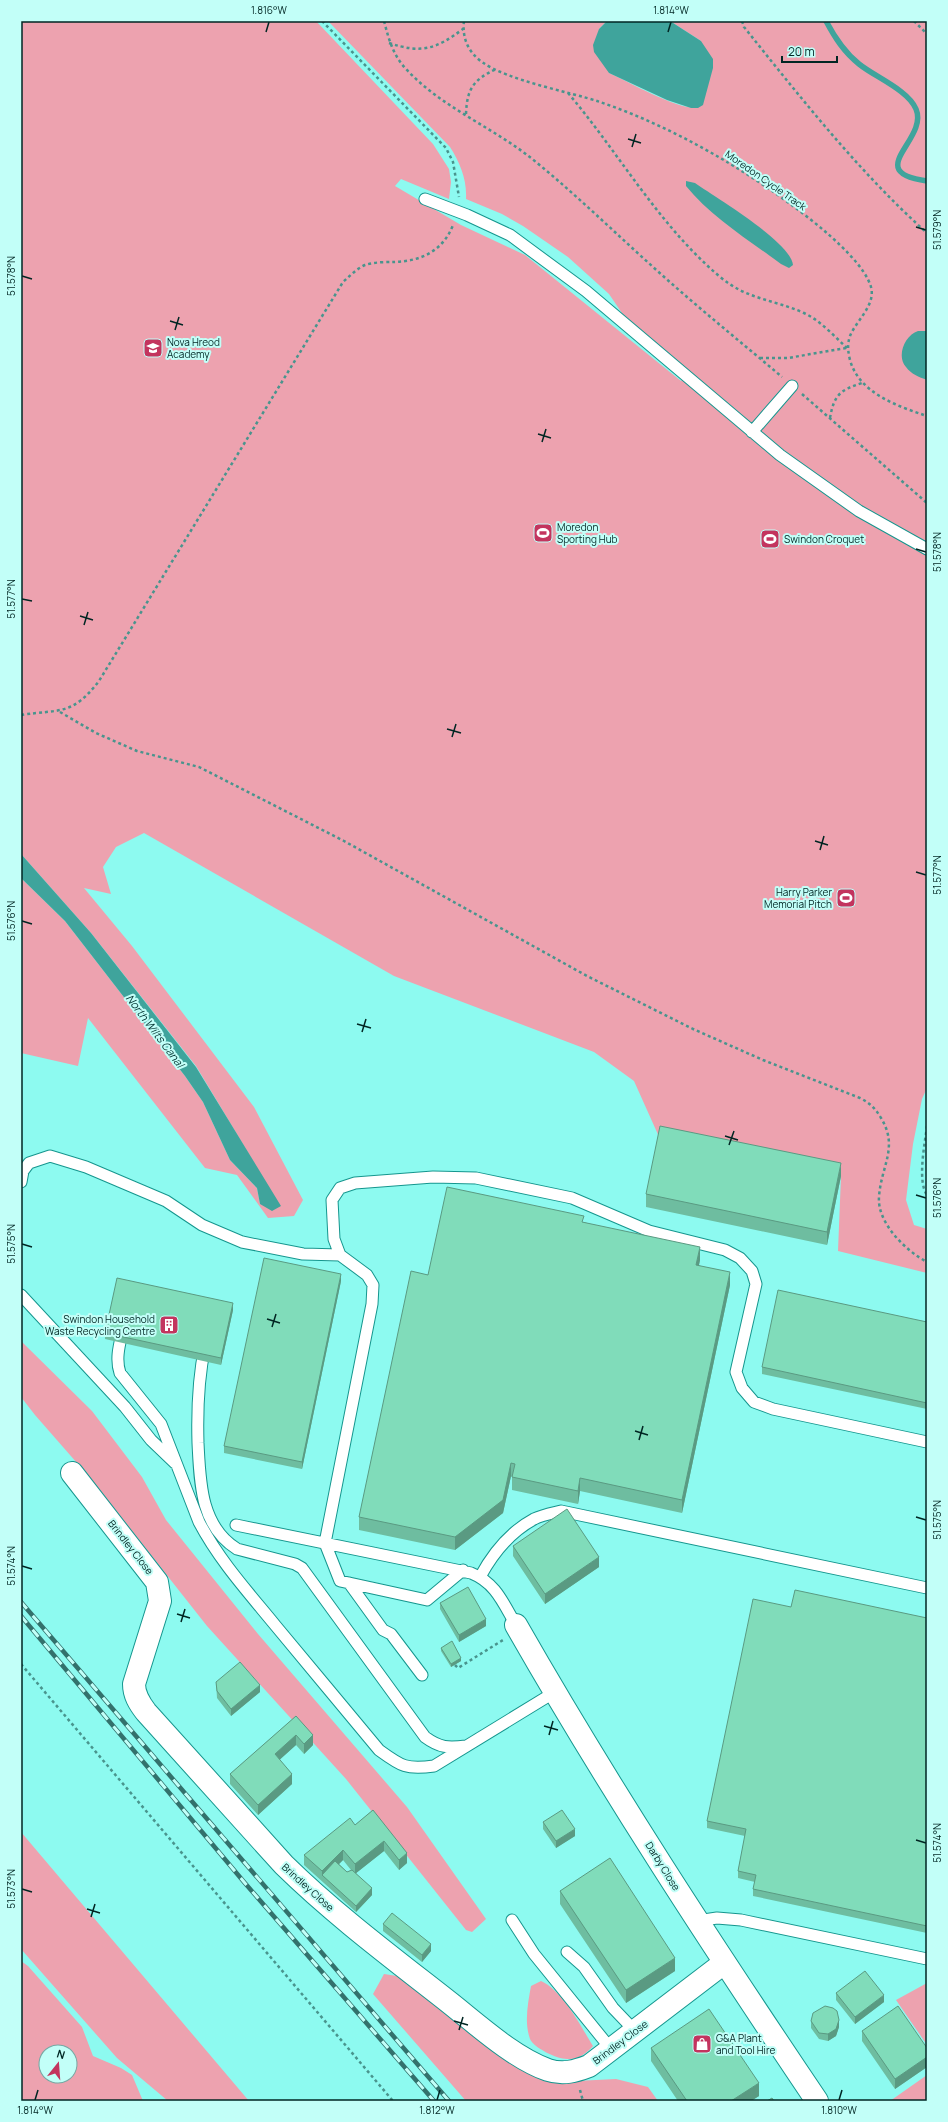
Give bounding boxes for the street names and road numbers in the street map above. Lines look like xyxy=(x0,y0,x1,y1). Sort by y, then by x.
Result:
street label: Moredon Cycle Track xyxy=(723,147,810,214)
street label: Brindley Close xyxy=(105,1517,157,1577)
street label: Darby Close xyxy=(642,1839,684,1893)
street label: Brindley Close xyxy=(279,1860,337,1914)
street label: Brindley Close xyxy=(590,2017,651,2067)

